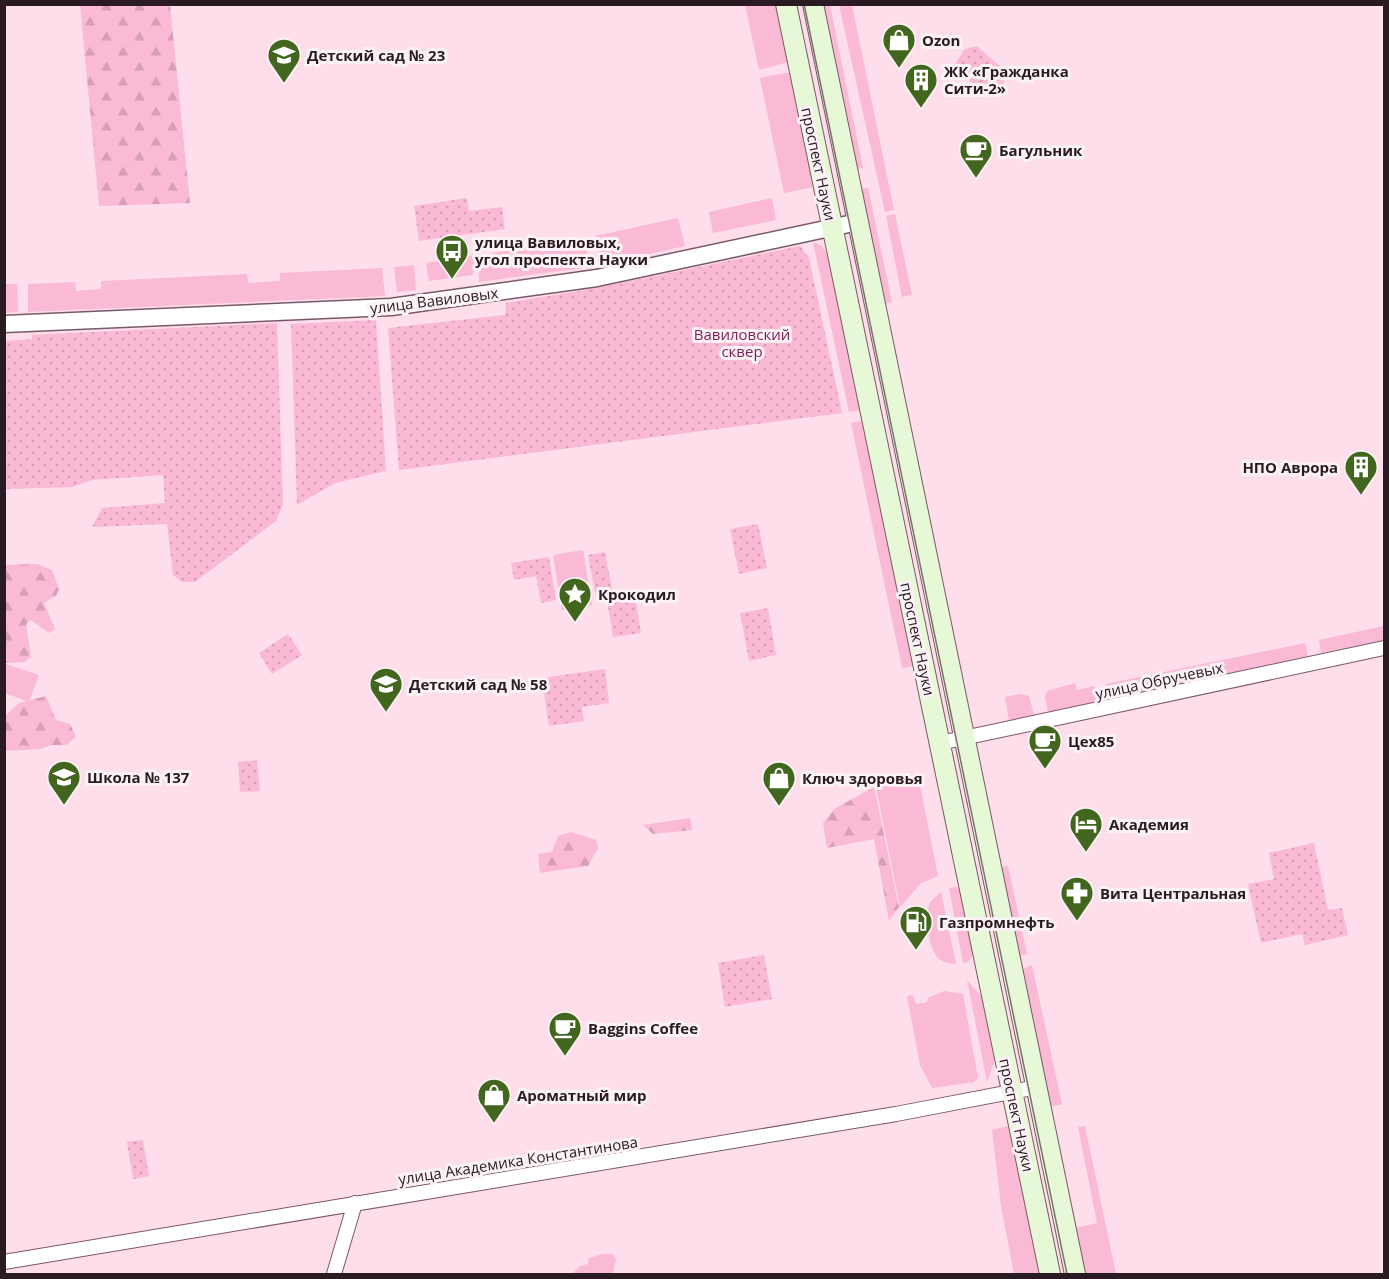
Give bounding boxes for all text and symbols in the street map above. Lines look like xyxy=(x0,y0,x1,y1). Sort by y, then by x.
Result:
shop icon: Ozon xyxy=(881,22,917,69)
place label: Ozon xyxy=(922,30,960,50)
school or university icon: Детский сад № 23 xyxy=(266,37,302,84)
place label: Детский сад № 23 xyxy=(307,45,445,65)
place label: ЖК «Гражданка Сити-2» xyxy=(944,61,1069,98)
building icon: ЖК «Гражданка Сити-2» xyxy=(903,62,939,109)
street label: проспект Науки xyxy=(797,106,841,222)
cafe icon: Багульник xyxy=(958,132,994,179)
place label: Багульник xyxy=(999,140,1083,160)
place label: улица Вавиловых, угол проспекта Науки xyxy=(475,232,648,269)
bus stop icon: улица Вавиловых, угол проспекта Науки xyxy=(434,233,470,280)
street label: улица Вавиловых xyxy=(369,282,499,318)
park label: Вавиловский сквер xyxy=(694,324,790,361)
building icon: НПО Аврора xyxy=(1343,449,1379,496)
place label: НПО Аврора xyxy=(1242,457,1338,477)
place icon: Крокодил xyxy=(557,576,593,623)
street label: проспект Науки xyxy=(896,581,940,697)
place label: Крокодил xyxy=(598,584,676,604)
street label: улица Обручевых xyxy=(1093,657,1225,703)
school or university icon: Детский сад № 58 xyxy=(368,666,404,713)
place label: Детский сад № 58 xyxy=(409,674,548,694)
cafe icon: Цех85 xyxy=(1027,723,1063,770)
place label: Цех85 xyxy=(1068,731,1114,751)
school or university icon: Школа № 137 xyxy=(46,759,82,806)
shop icon: Ключ здоровья xyxy=(761,760,797,807)
place label: Школа № 137 xyxy=(87,767,190,787)
place label: Ключ здоровья xyxy=(802,768,923,788)
hotel icon: Академия xyxy=(1068,806,1104,853)
place label: Академия xyxy=(1109,814,1189,834)
pharmacy icon: Вита Центральная xyxy=(1059,875,1095,922)
place label: Вита Центральная xyxy=(1100,883,1246,903)
fuel station icon: Газпромнефть xyxy=(898,904,934,951)
place label: Газпромнефть xyxy=(939,912,1055,932)
cafe icon: Baggins Coffee xyxy=(547,1010,583,1057)
place label: Baggins Coffee xyxy=(588,1018,698,1038)
street label: проспект Науки xyxy=(995,1057,1039,1173)
shop icon: Ароматный мир xyxy=(476,1077,512,1124)
place label: Ароматный мир xyxy=(517,1085,647,1105)
street label: улица Академика Константинова xyxy=(397,1131,639,1189)

